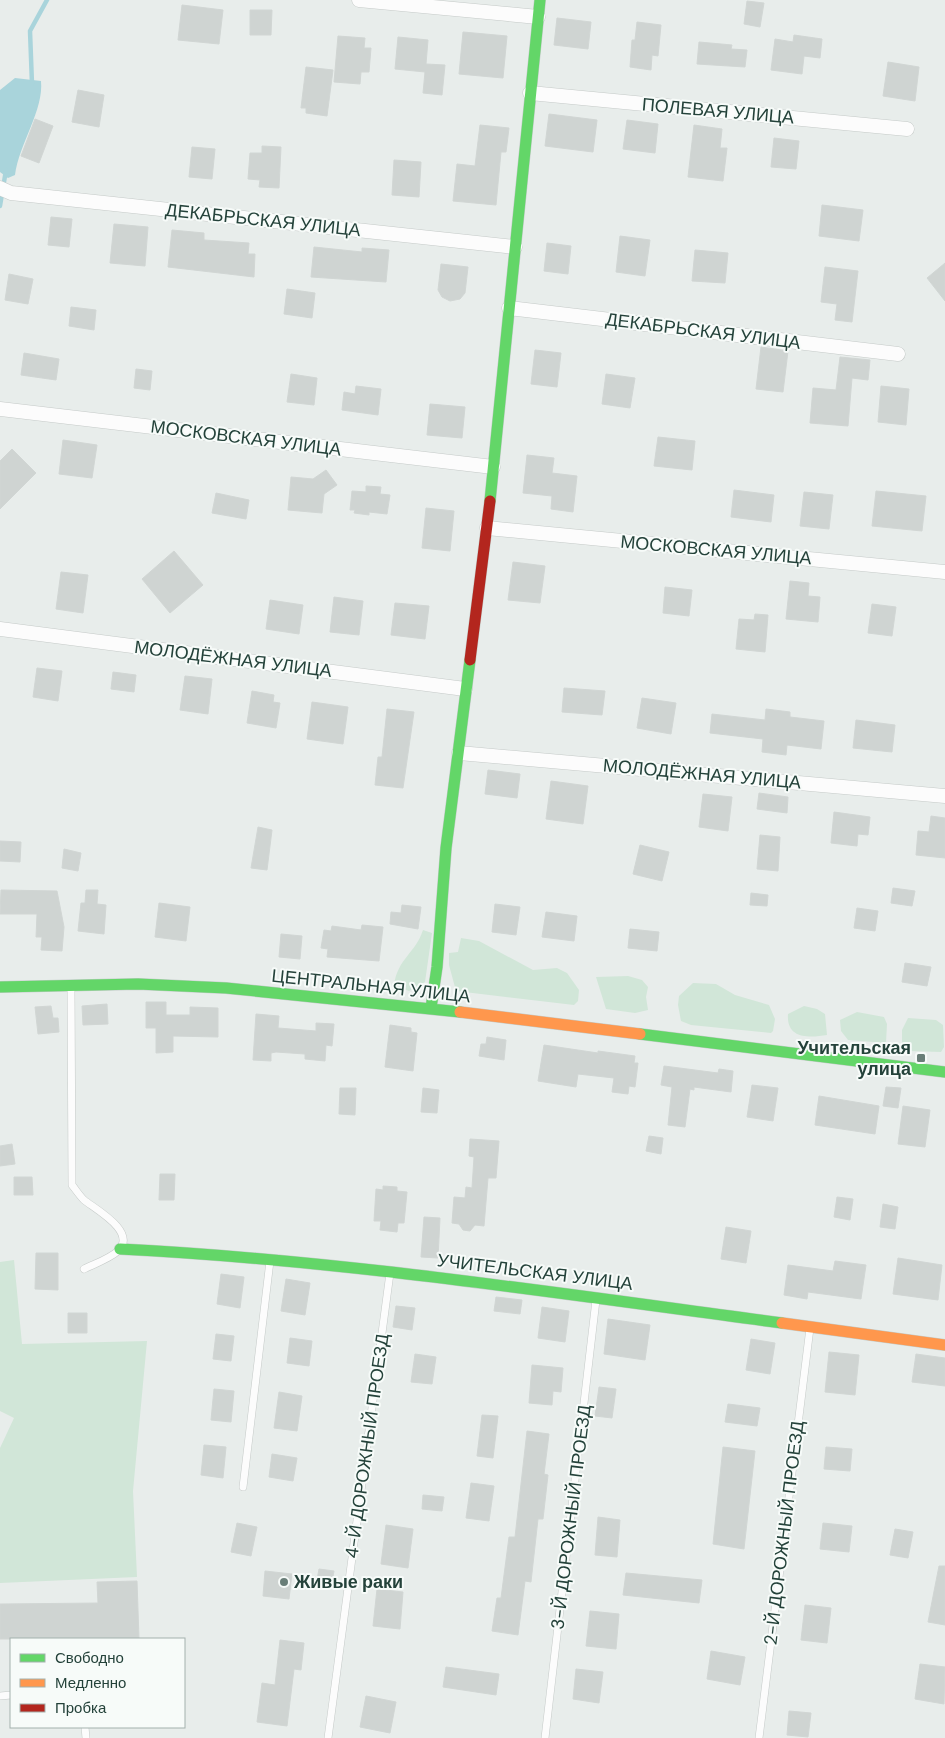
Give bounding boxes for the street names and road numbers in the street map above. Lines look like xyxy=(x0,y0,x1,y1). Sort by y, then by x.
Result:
street label: ПОЛЕВАЯ УЛИЦА xyxy=(641,92,795,130)
street label: ДЕКАБРЬСКАЯ УЛИЦА xyxy=(164,198,362,242)
street label: ДЕКАБРЬСКАЯ УЛИЦА xyxy=(604,307,802,355)
street label: МОСКОВСКАЯ УЛИЦА xyxy=(149,414,343,462)
street label: МОСКОВСКАЯ УЛИЦА xyxy=(619,530,813,570)
street label: МОЛОДЁЖНАЯ УЛИЦА xyxy=(133,635,333,683)
street label: МОЛОДЁЖНАЯ УЛИЦА xyxy=(602,753,802,795)
street label: ЦЕНТРАЛЬНАЯ УЛИЦА xyxy=(270,964,472,1008)
street label: УЧИТЕЛЬСКАЯ УЛИЦА xyxy=(436,1248,634,1296)
street label: 4-Й ДОРОЖНЫЙ ПРОЕЗД xyxy=(339,1332,395,1560)
street label: 3-Й ДОРОЖНЫЙ ПРОЕЗД xyxy=(545,1403,597,1631)
street label: 2-Й ДОРОЖНЫЙ ПРОЕЗД xyxy=(758,1420,810,1646)

